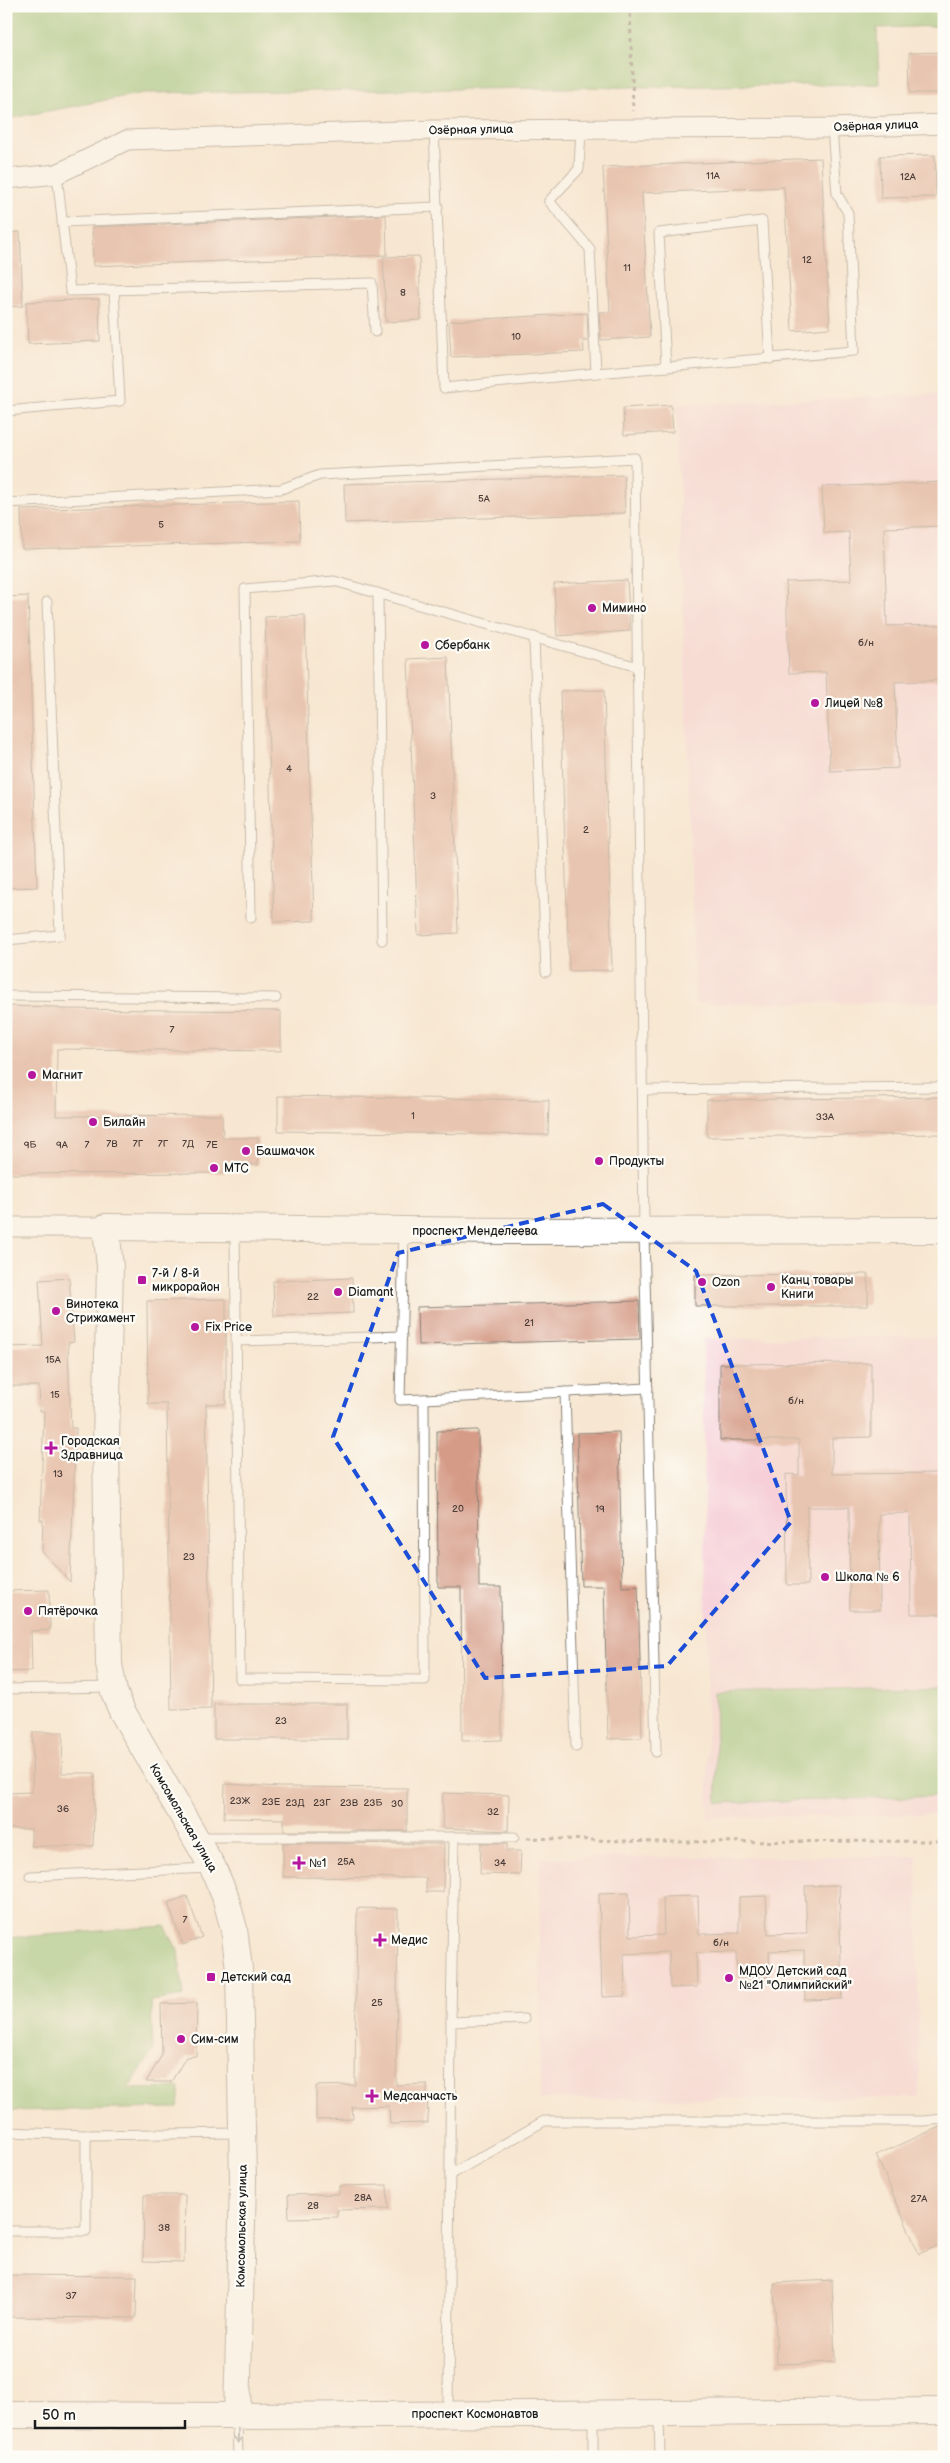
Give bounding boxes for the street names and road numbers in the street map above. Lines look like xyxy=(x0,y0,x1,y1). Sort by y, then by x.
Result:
street label: Озёрная улица xyxy=(833,117,919,135)
street label: Озёрная улица xyxy=(428,122,514,138)
street label: проспект Менделеева xyxy=(412,1224,538,1239)
street label: Комсомольская улица xyxy=(146,1761,220,1875)
street label: Комсомольская улица xyxy=(233,2164,251,2288)
street label: проспект Космонавтов xyxy=(412,2407,539,2422)

